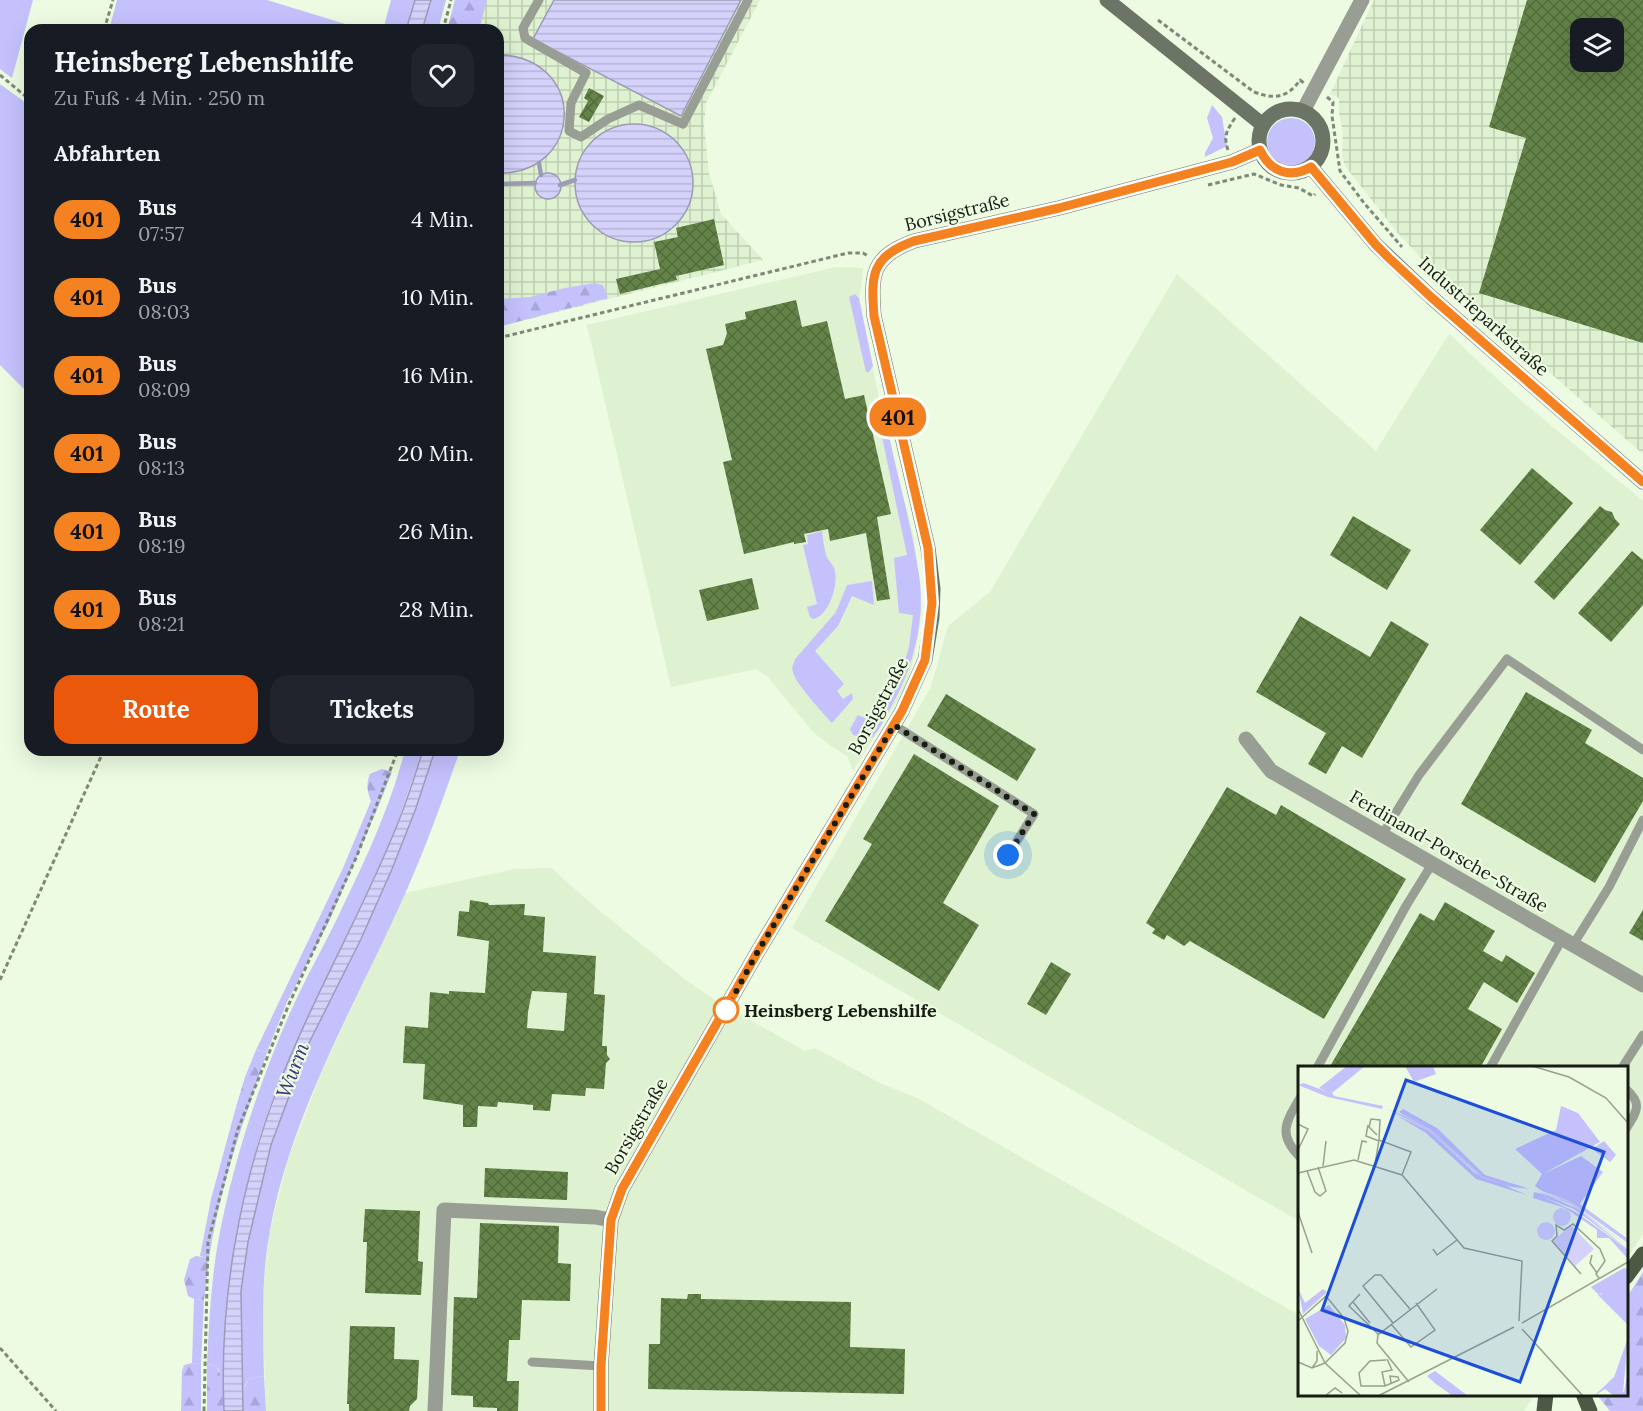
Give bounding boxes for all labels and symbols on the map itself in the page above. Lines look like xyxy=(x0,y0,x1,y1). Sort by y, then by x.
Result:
street label: Borsigstraße xyxy=(902,188,1012,236)
street label: Industrieparkstraße xyxy=(1414,251,1554,381)
line badge: 401 xyxy=(864,398,932,436)
street label: Borsigstraße xyxy=(843,653,913,759)
street label: Ferdinand-Porsche-Straße xyxy=(1346,785,1553,917)
your location xyxy=(993,840,1023,870)
marker: Heinsberg Lebenshilfe xyxy=(713,997,739,1023)
place label: Heinsberg Lebenshilfe xyxy=(744,999,937,1022)
water label: Wurm xyxy=(270,1038,314,1101)
inset map xyxy=(1298,1066,1628,1396)
street label: Borsigstraße xyxy=(599,1074,673,1178)

